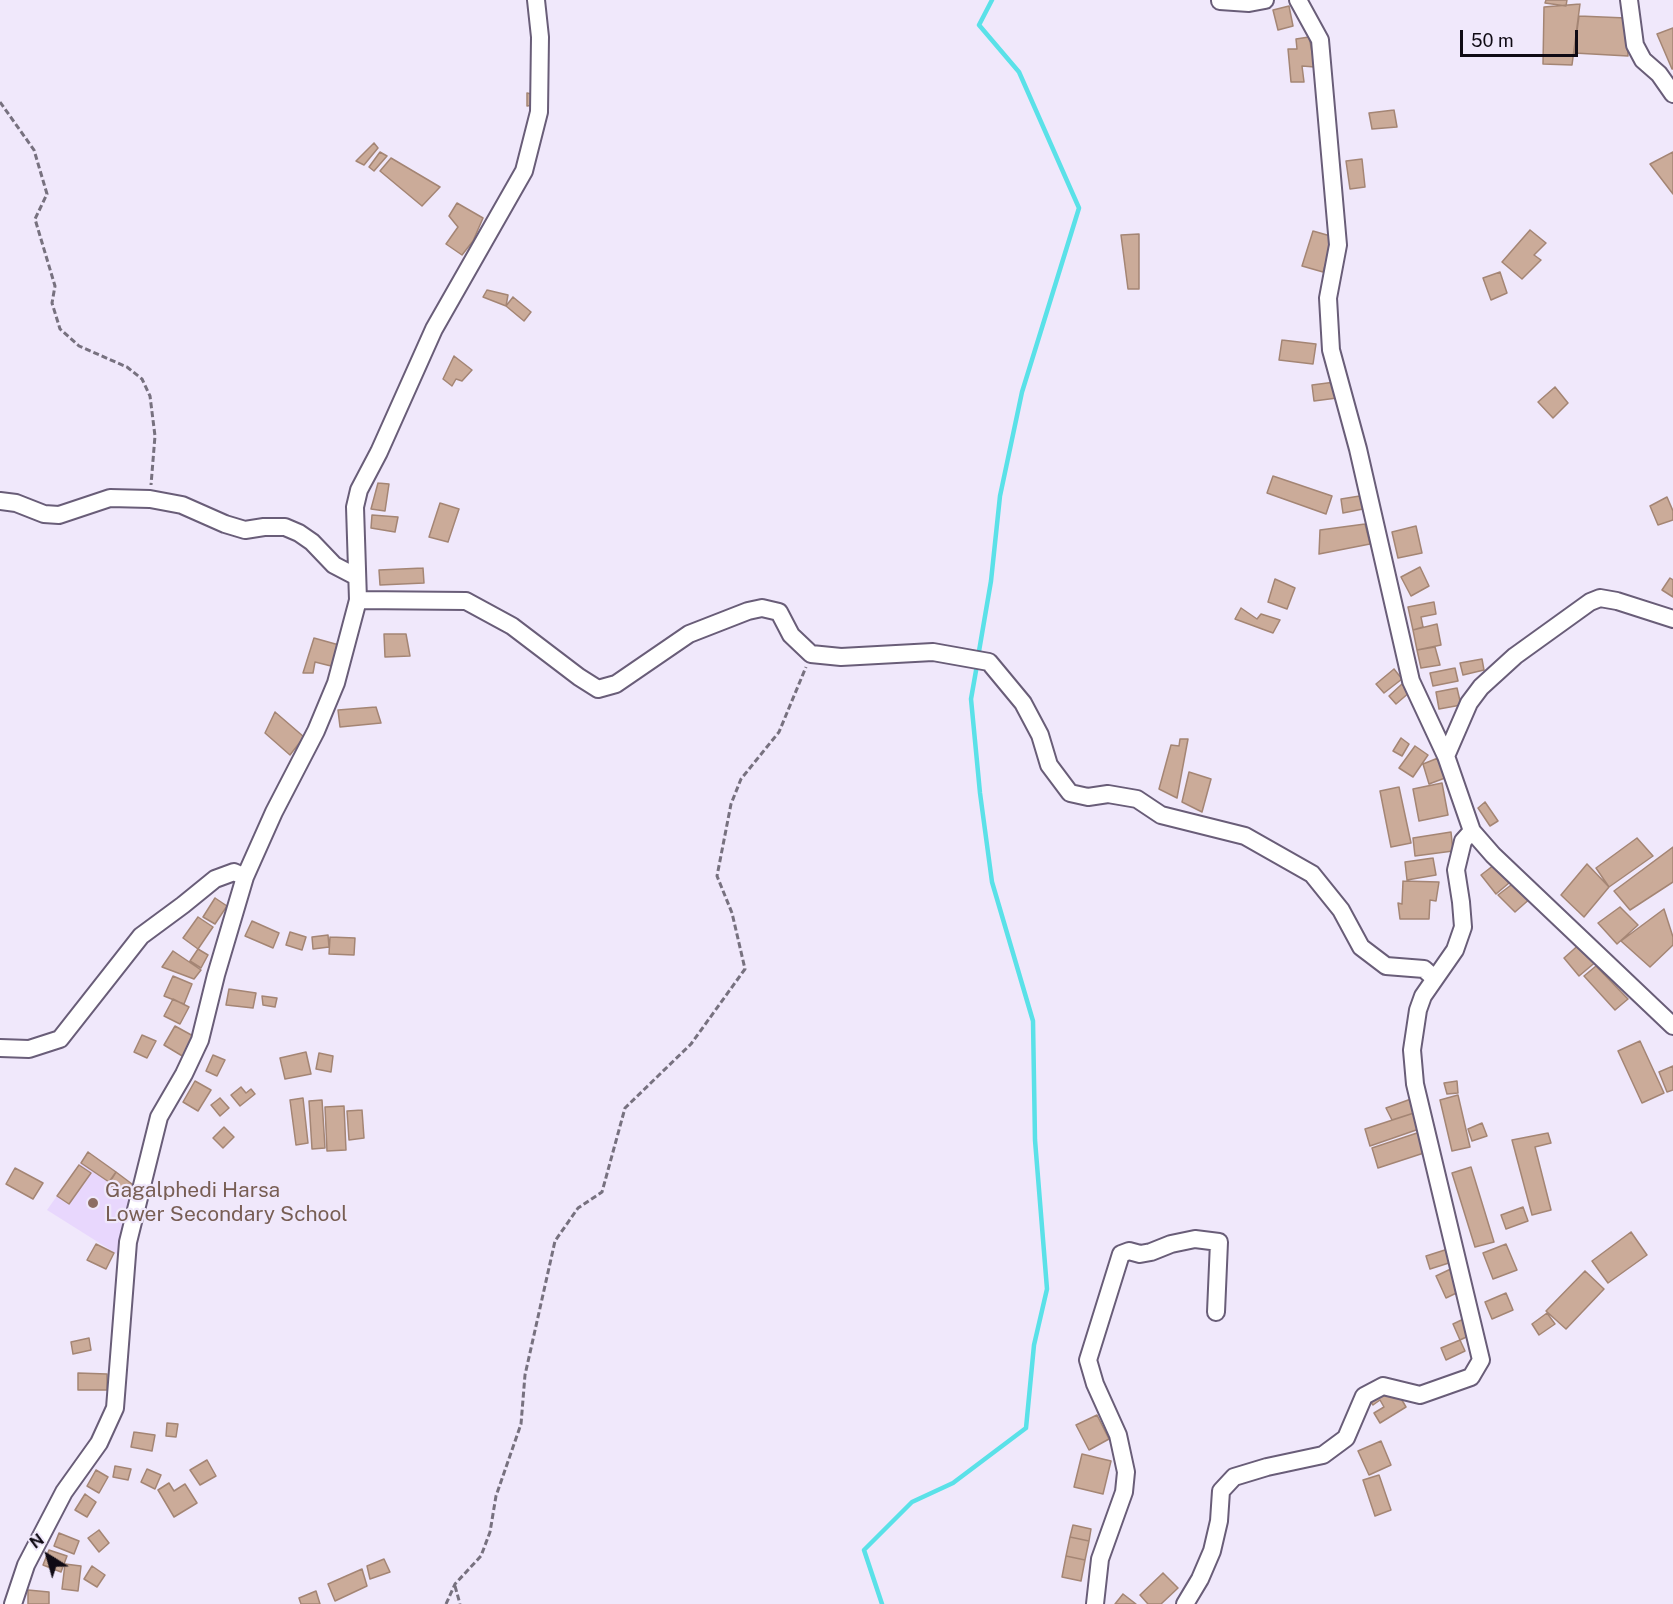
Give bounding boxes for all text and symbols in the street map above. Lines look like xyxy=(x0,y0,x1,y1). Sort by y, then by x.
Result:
scale bar xyxy=(1463,18,1582,56)
text: 50 m xyxy=(1471,30,1514,51)
place label: Gagalphedi Harsa Lower Secondary School xyxy=(105,1178,348,1228)
marker: Gagalphedi Harsa Lower Secondary School xyxy=(86,1196,100,1210)
north arrow xyxy=(18,1526,78,1586)
text: N xyxy=(26,1530,48,1553)

